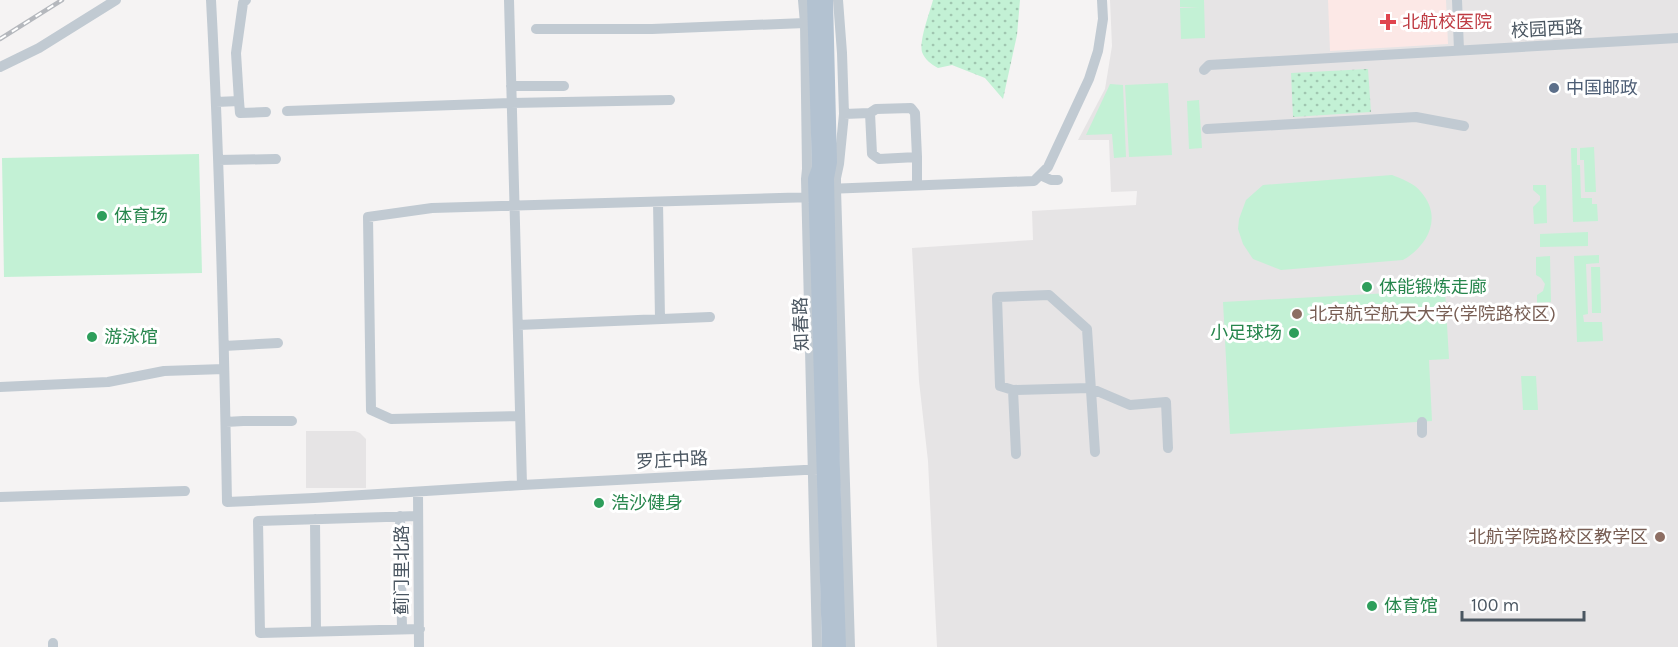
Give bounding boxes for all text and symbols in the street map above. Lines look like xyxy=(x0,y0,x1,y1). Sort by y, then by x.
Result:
place label: 北航校医院 xyxy=(1402,11,1492,33)
marker: 北航校医院 xyxy=(1379,13,1397,31)
street label: 校园西路 xyxy=(1510,16,1584,42)
place label: 中国邮政 xyxy=(1566,77,1638,99)
marker: 中国邮政 xyxy=(1547,81,1561,95)
place label: 体育场 xyxy=(114,205,168,227)
marker: 体育场 xyxy=(95,209,109,223)
place label: 体能锻炼走廊 xyxy=(1379,276,1487,298)
marker: 体能锻炼走廊 xyxy=(1360,280,1374,294)
street label: 知春路 xyxy=(789,297,813,351)
place label: 北京航空航天大学(学院路校区) xyxy=(1309,303,1556,325)
marker: 北京航空航天大学(学院路校区) xyxy=(1290,307,1304,321)
place label: 小足球场 xyxy=(1210,322,1282,344)
place label: 游泳馆 xyxy=(104,326,158,348)
marker: 小足球场 xyxy=(1287,326,1301,340)
marker: 游泳馆 xyxy=(85,330,99,344)
street label: 罗庄中路 xyxy=(635,447,709,473)
place label: 浩沙健身 xyxy=(611,492,683,514)
marker: 浩沙健身 xyxy=(592,496,606,510)
street label: 蓟门里北路 xyxy=(391,525,413,615)
place label: 北航学院路校区教学区 xyxy=(1468,526,1648,548)
marker: 北航学院路校区教学区 xyxy=(1653,530,1667,544)
scale bar xyxy=(1462,584,1584,622)
text: 100 m xyxy=(1471,594,1519,616)
place label: 体育馆 xyxy=(1384,595,1438,617)
marker: 体育馆 xyxy=(1365,599,1379,613)

